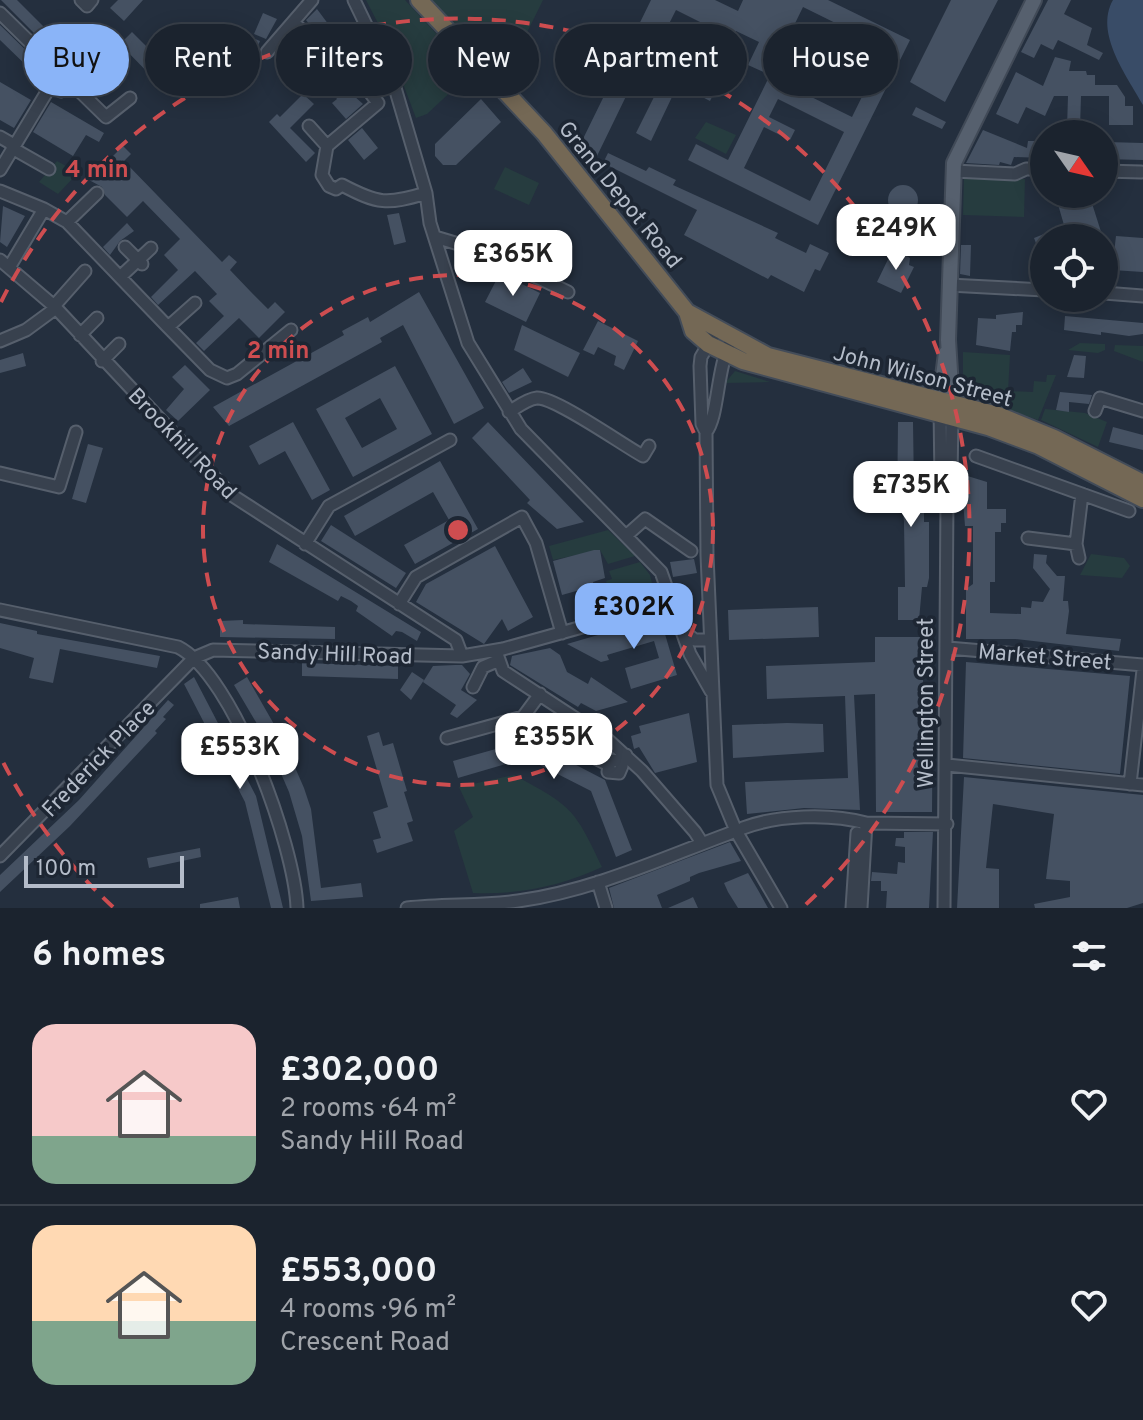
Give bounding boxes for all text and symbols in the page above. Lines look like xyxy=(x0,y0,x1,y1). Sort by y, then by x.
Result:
chip: Buy xyxy=(24,24,129,96)
chip: Rent xyxy=(145,24,260,96)
chip: Filters xyxy=(276,24,412,96)
chip: New xyxy=(428,24,539,96)
chip: Apartment xyxy=(555,24,747,96)
chip: House xyxy=(763,24,898,96)
street label: Grand Depot Road xyxy=(551,117,687,275)
north arrow xyxy=(1030,120,1118,208)
map controls xyxy=(1030,120,1118,312)
text: 4 min xyxy=(65,156,129,186)
pin: £249K xyxy=(840,204,952,272)
text: £249K xyxy=(855,213,937,246)
button: locate xyxy=(1030,224,1118,312)
pin: £365K xyxy=(457,230,569,298)
text: £365K xyxy=(472,239,554,272)
text: 2 min xyxy=(247,337,309,367)
street label: John Wilson Street xyxy=(830,341,1015,414)
street label: Brookhill Road xyxy=(121,383,241,506)
pin: £735K xyxy=(855,461,967,529)
text: £735K xyxy=(871,470,951,503)
centre of rings xyxy=(444,516,472,544)
pin: £302K xyxy=(578,583,690,651)
text: £302K xyxy=(593,592,675,625)
street label: Wellington Street xyxy=(914,618,941,788)
street label: Sandy Hill Road xyxy=(257,639,413,672)
street label: Market Street xyxy=(977,639,1113,678)
street label: Frederick Place xyxy=(37,696,162,824)
pin: £355K xyxy=(498,713,610,781)
text: £355K xyxy=(513,722,595,755)
pin: £553K xyxy=(184,723,296,791)
text: £553K xyxy=(199,732,281,765)
scale bar xyxy=(24,852,184,888)
text: 100 m xyxy=(36,856,96,883)
icon: filters xyxy=(1067,934,1111,978)
text: 6 homes xyxy=(32,935,166,978)
text: £302,000 xyxy=(280,1050,439,1093)
icon: home xyxy=(96,1056,192,1152)
icon: heart xyxy=(1067,1082,1111,1126)
text: 2 rooms · 64 m² xyxy=(280,1093,456,1126)
text: Sandy Hill Road xyxy=(280,1126,464,1159)
text: £553,000 xyxy=(280,1251,437,1294)
icon: home xyxy=(96,1257,192,1353)
icon: heart xyxy=(1067,1283,1111,1327)
text: 4 rooms · 96 m² xyxy=(280,1294,456,1327)
text: Crescent Road xyxy=(280,1327,450,1360)

